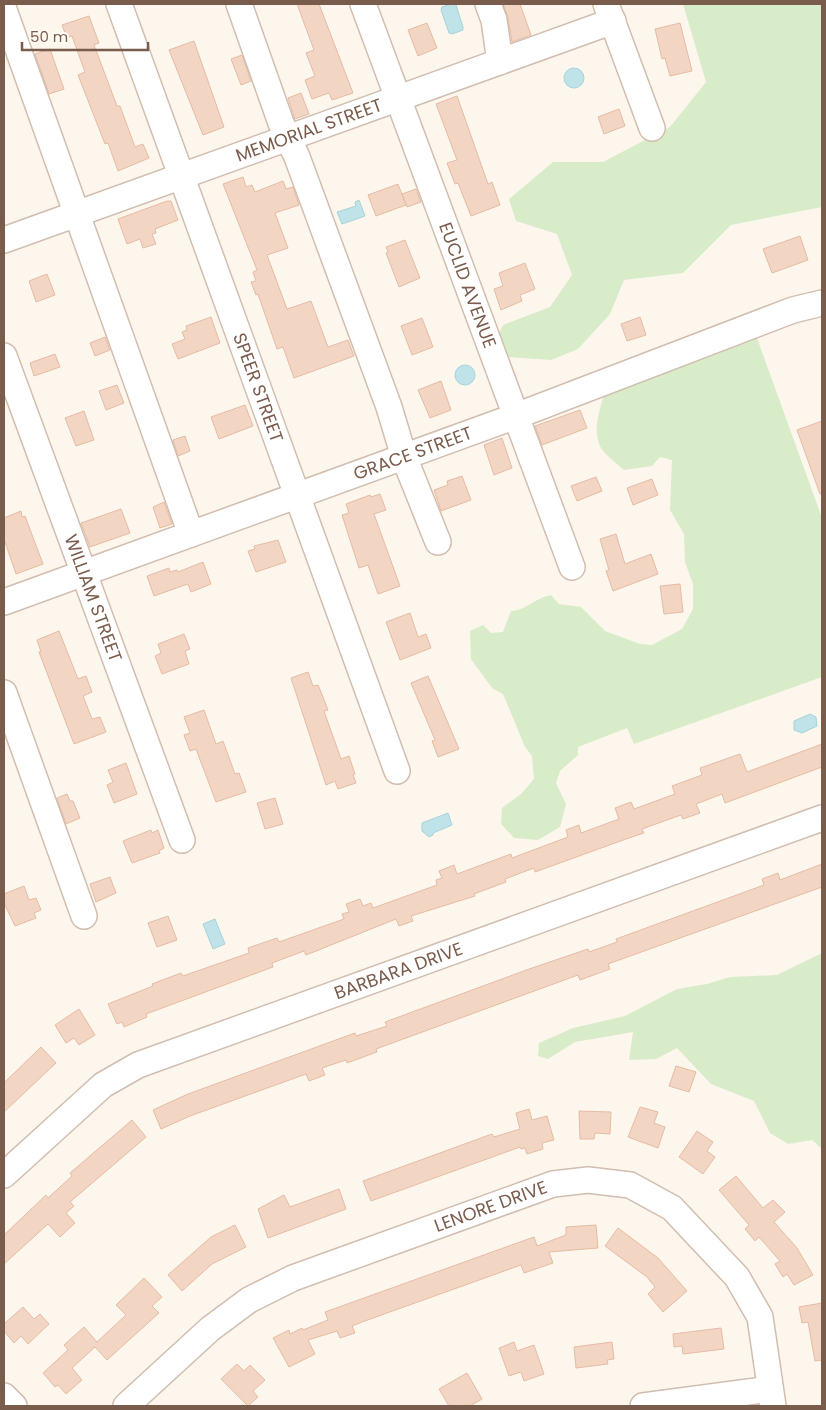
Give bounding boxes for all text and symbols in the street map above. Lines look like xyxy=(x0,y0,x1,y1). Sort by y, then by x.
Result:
scale bar xyxy=(22,20,149,52)
text: 50 m xyxy=(30,26,68,47)
street label: MEMORIAL STREET xyxy=(232,92,386,168)
street label: EUCLID AVENUE xyxy=(433,219,503,352)
street label: SPEER STREET xyxy=(227,329,290,446)
street label: GRACE STREET xyxy=(350,420,476,486)
street label: WILLIAM STREET xyxy=(59,531,128,665)
street label: BARBARA DRIVE xyxy=(331,936,466,1005)
street label: LENORE DRIVE xyxy=(431,1174,550,1238)

